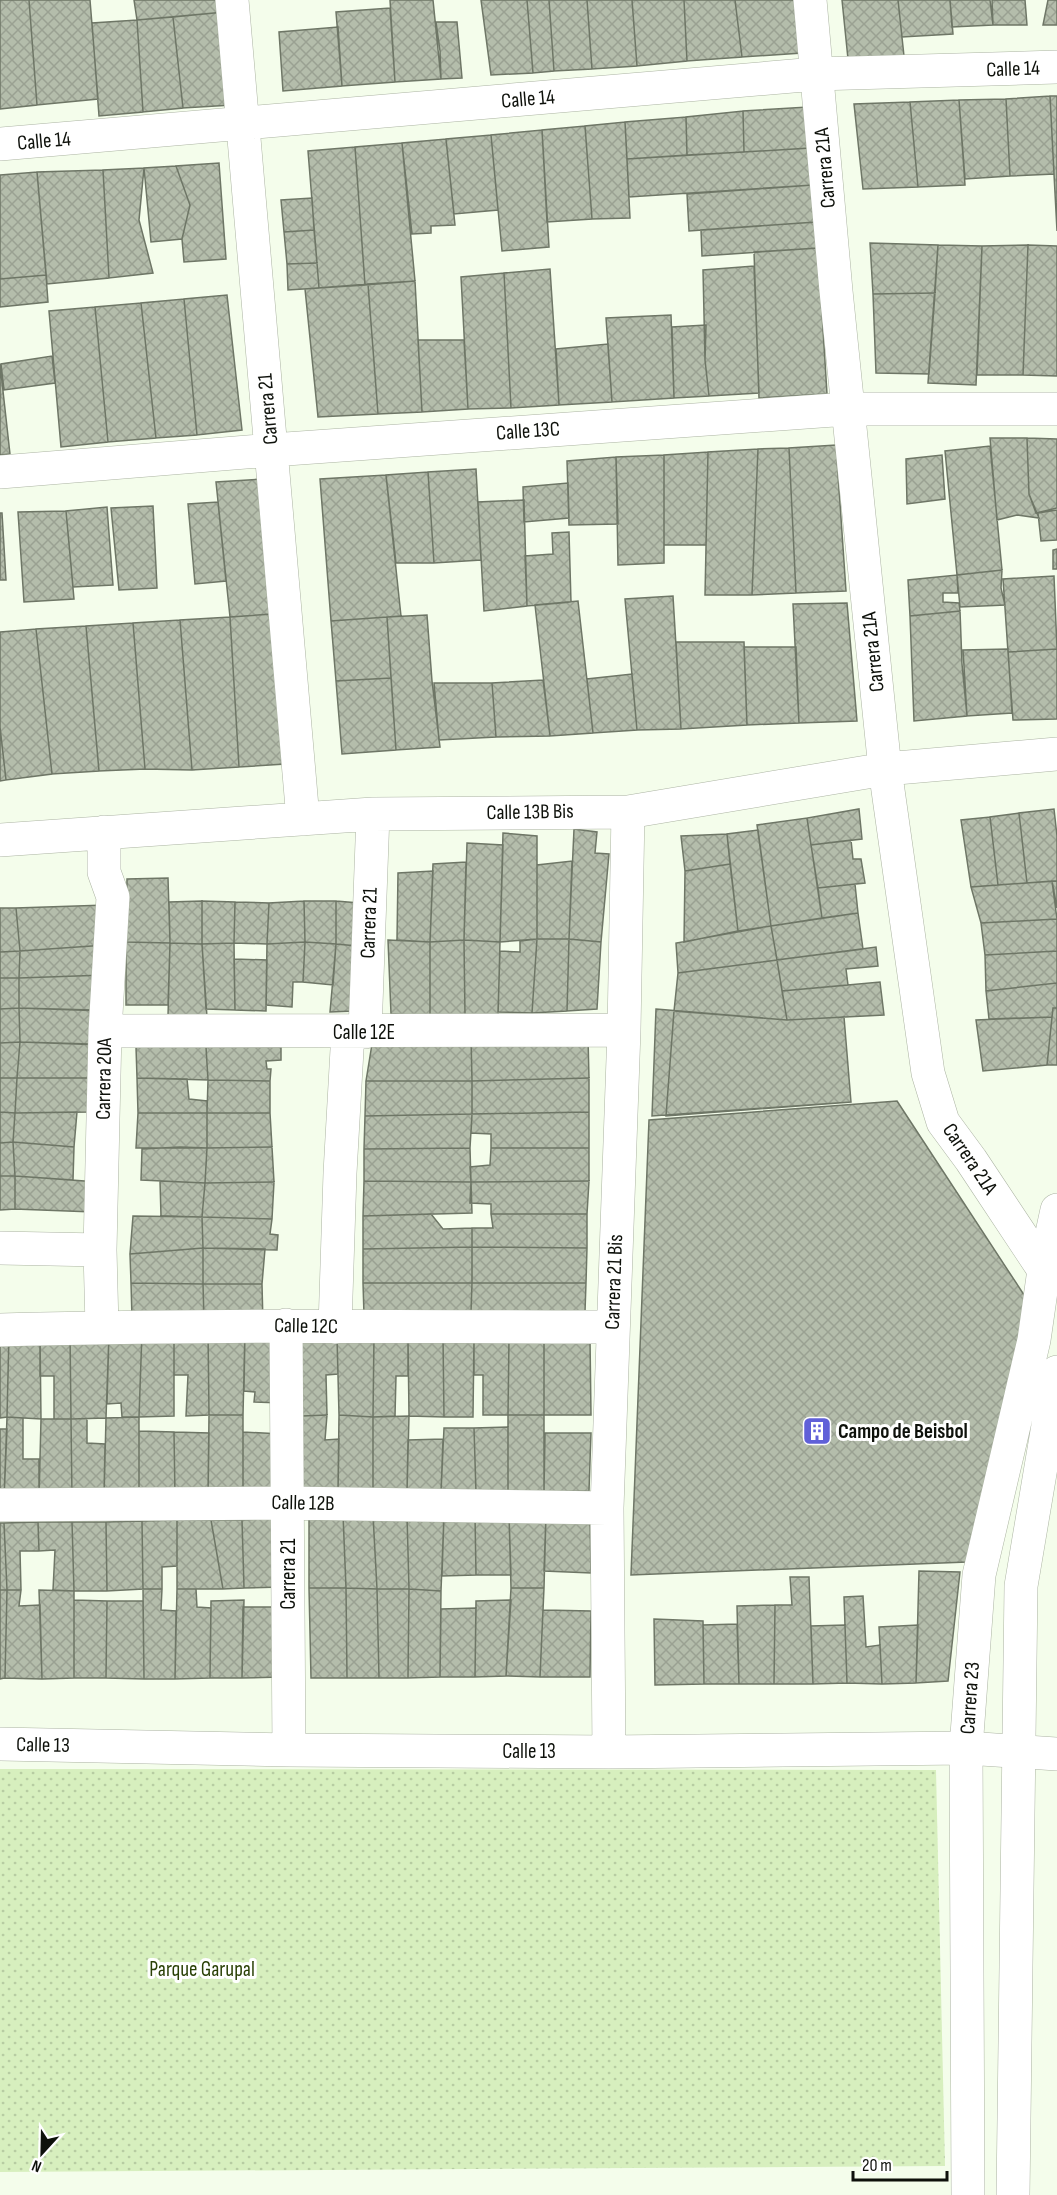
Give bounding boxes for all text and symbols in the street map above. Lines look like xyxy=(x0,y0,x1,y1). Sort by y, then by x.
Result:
street label: Calle 14 xyxy=(986,56,1040,82)
street label: Calle 14 xyxy=(500,84,556,114)
street label: Calle 14 xyxy=(16,126,72,156)
street label: Carrera 21A xyxy=(809,126,841,209)
street label: Carrera 21 xyxy=(252,372,284,446)
street label: Calle 13C xyxy=(495,416,561,446)
street label: Carrera 21A xyxy=(856,610,890,693)
street label: Calle 13B Bis xyxy=(486,799,574,825)
street label: Carrera 21 xyxy=(355,886,383,959)
street label: Calle 12E xyxy=(333,1020,395,1045)
street label: Carrera 20A xyxy=(91,1037,117,1120)
street label: Carrera 21A xyxy=(937,1119,1003,1200)
street label: Carrera 21 Bis xyxy=(600,1234,628,1330)
street label: Calle 12C xyxy=(274,1313,338,1339)
building icon: Campo de Beisbol xyxy=(801,1415,833,1447)
place label: Campo de Beisbol xyxy=(838,1419,968,1444)
street label: Calle 12B xyxy=(271,1490,335,1516)
street label: Carrera 21 xyxy=(276,1538,301,1610)
street label: Carrera 23 xyxy=(955,1661,985,1735)
street label: Calle 13 xyxy=(16,1732,70,1758)
street label: Calle 13 xyxy=(502,1739,556,1764)
park label: Parque Garupal xyxy=(149,1957,255,1982)
north arrow xyxy=(12,2123,72,2183)
scale bar xyxy=(853,2144,948,2182)
text: N xyxy=(29,2155,44,2176)
text: 20 m xyxy=(862,2155,892,2176)

